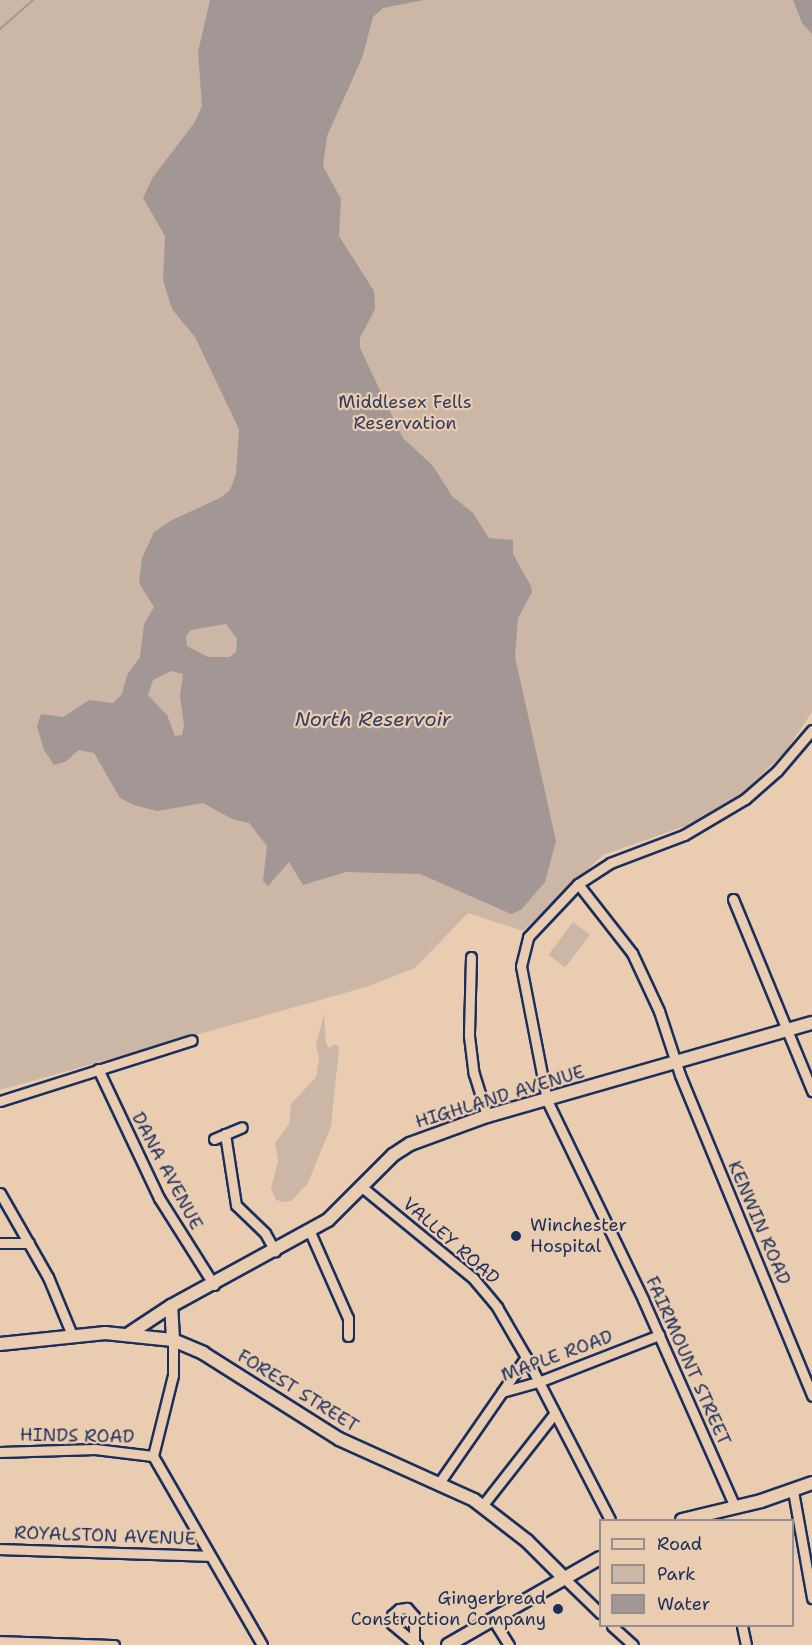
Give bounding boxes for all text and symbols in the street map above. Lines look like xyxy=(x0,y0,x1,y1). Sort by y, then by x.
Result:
park label: Middlesex Fells Reservation xyxy=(338,392,472,434)
water label: North Reservoir xyxy=(295,707,451,731)
street label: HIGHLAND AVENUE xyxy=(413,1061,587,1133)
street label: DANA AVENUE xyxy=(127,1109,207,1233)
street label: KENWIN ROAD xyxy=(723,1158,795,1288)
street label: VALLEY ROAD xyxy=(398,1193,504,1289)
place label: Winchester Hospital xyxy=(530,1215,627,1258)
marker: Winchester Hospital xyxy=(507,1227,525,1245)
street label: FAIRMOUNT STREET xyxy=(641,1273,735,1449)
street label: MAPLE ROAD xyxy=(498,1326,616,1386)
street label: FOREST STREET xyxy=(233,1345,363,1437)
street label: HINDS ROAD xyxy=(20,1424,134,1448)
legend xyxy=(599,1519,794,1627)
street label: ROYALSTON AVENUE xyxy=(14,1522,196,1550)
text: Road xyxy=(657,1532,702,1556)
text: Park xyxy=(657,1562,696,1586)
place label: Gingerbread Construction Company xyxy=(351,1588,546,1630)
text: Water xyxy=(657,1592,710,1616)
marker: Gingerbread Construction Company xyxy=(551,1602,565,1616)

